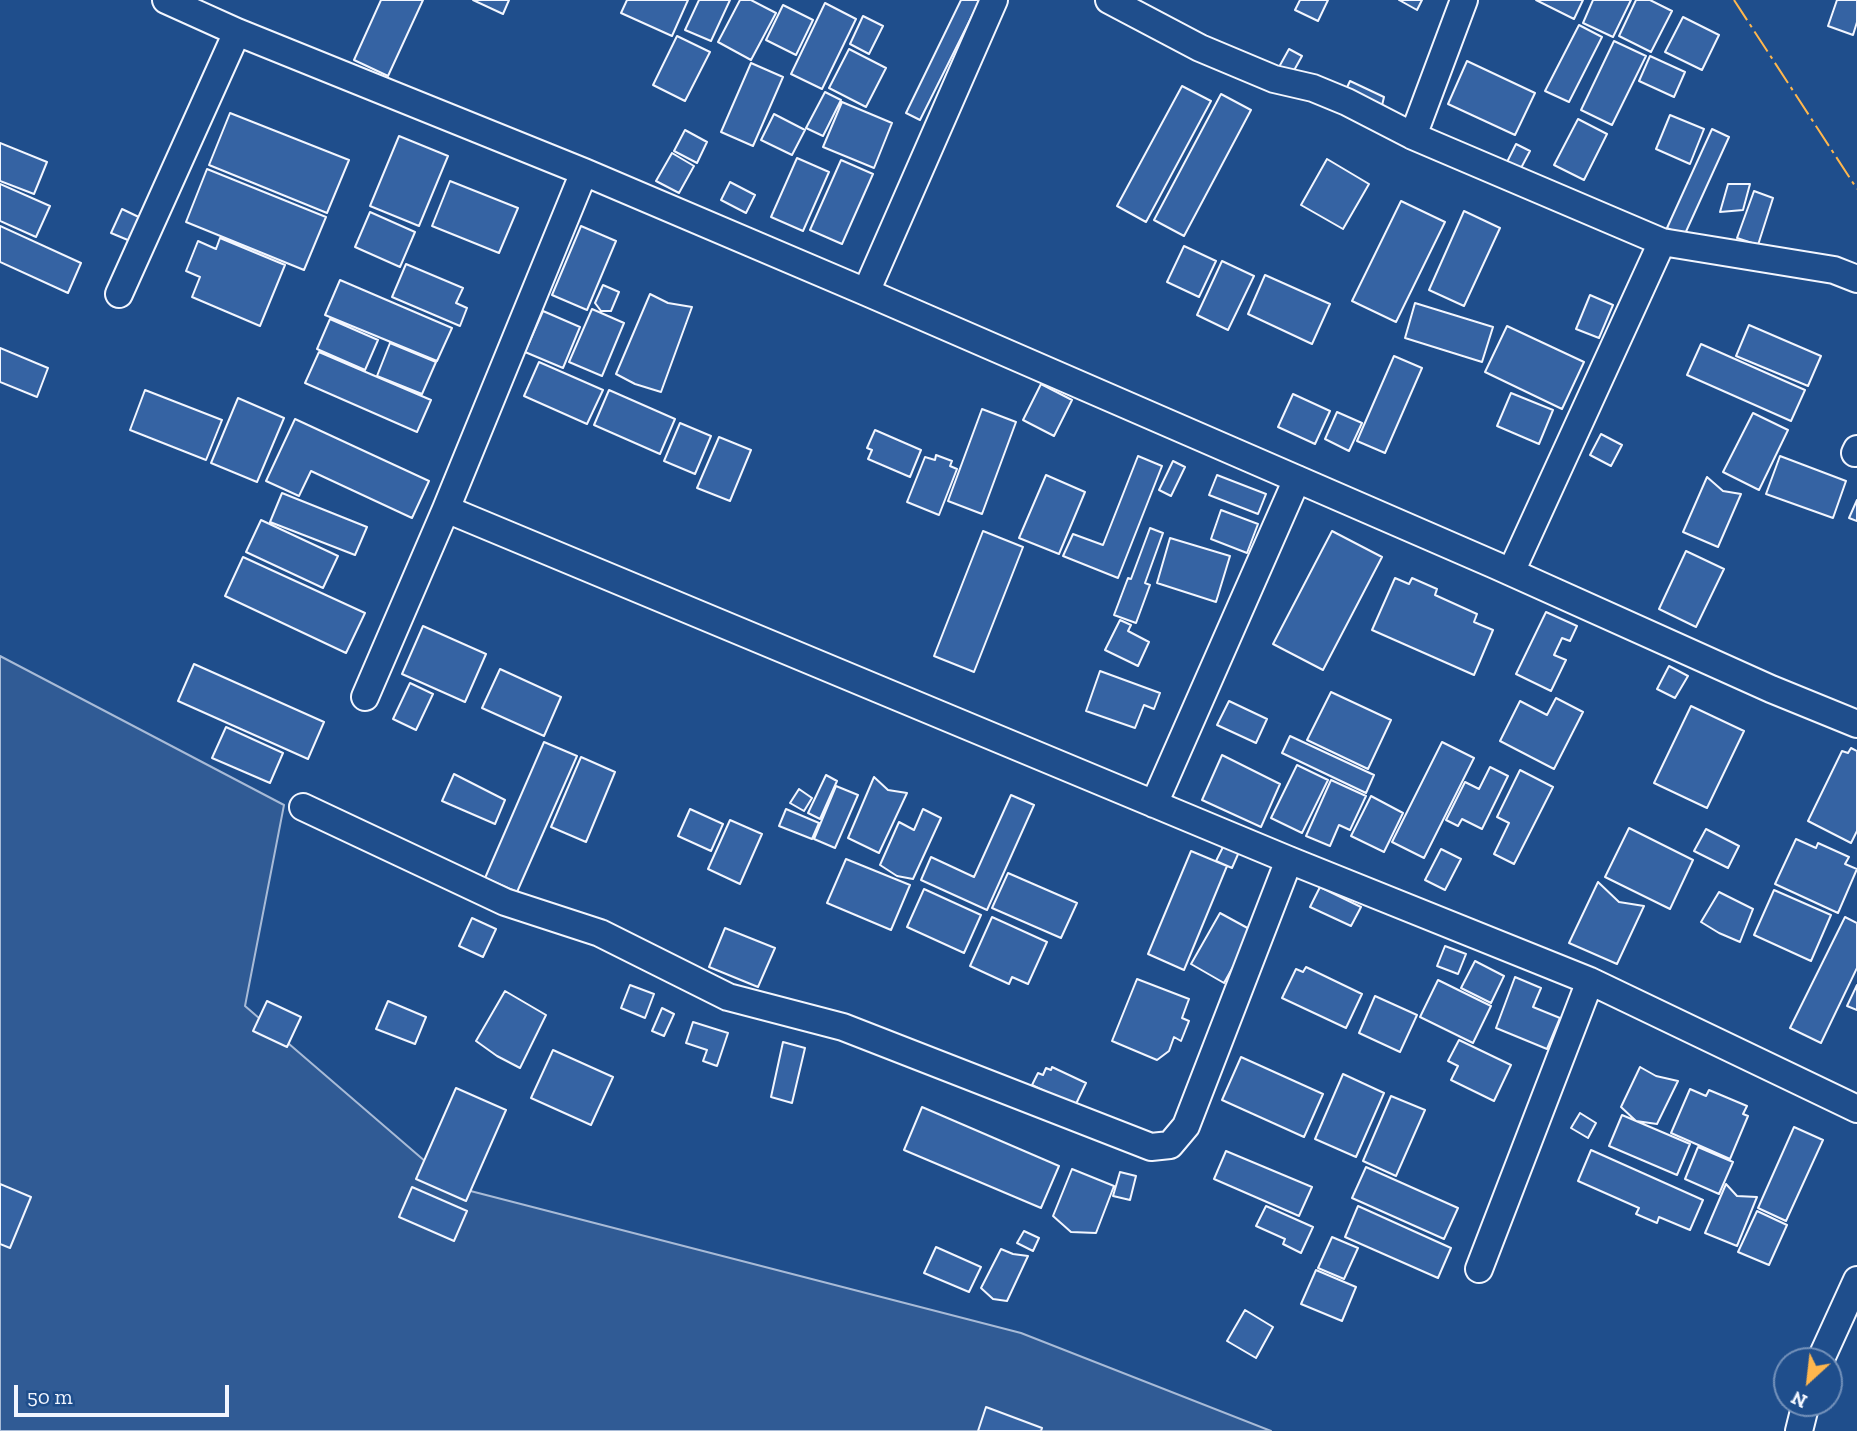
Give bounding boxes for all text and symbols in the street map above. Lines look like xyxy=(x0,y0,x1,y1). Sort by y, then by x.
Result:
north arrow xyxy=(1773,1347,1843,1417)
scale bar xyxy=(18,1372,233,1416)
text: 50 m xyxy=(27,1384,73,1409)
text: N xyxy=(1787,1386,1811,1413)

